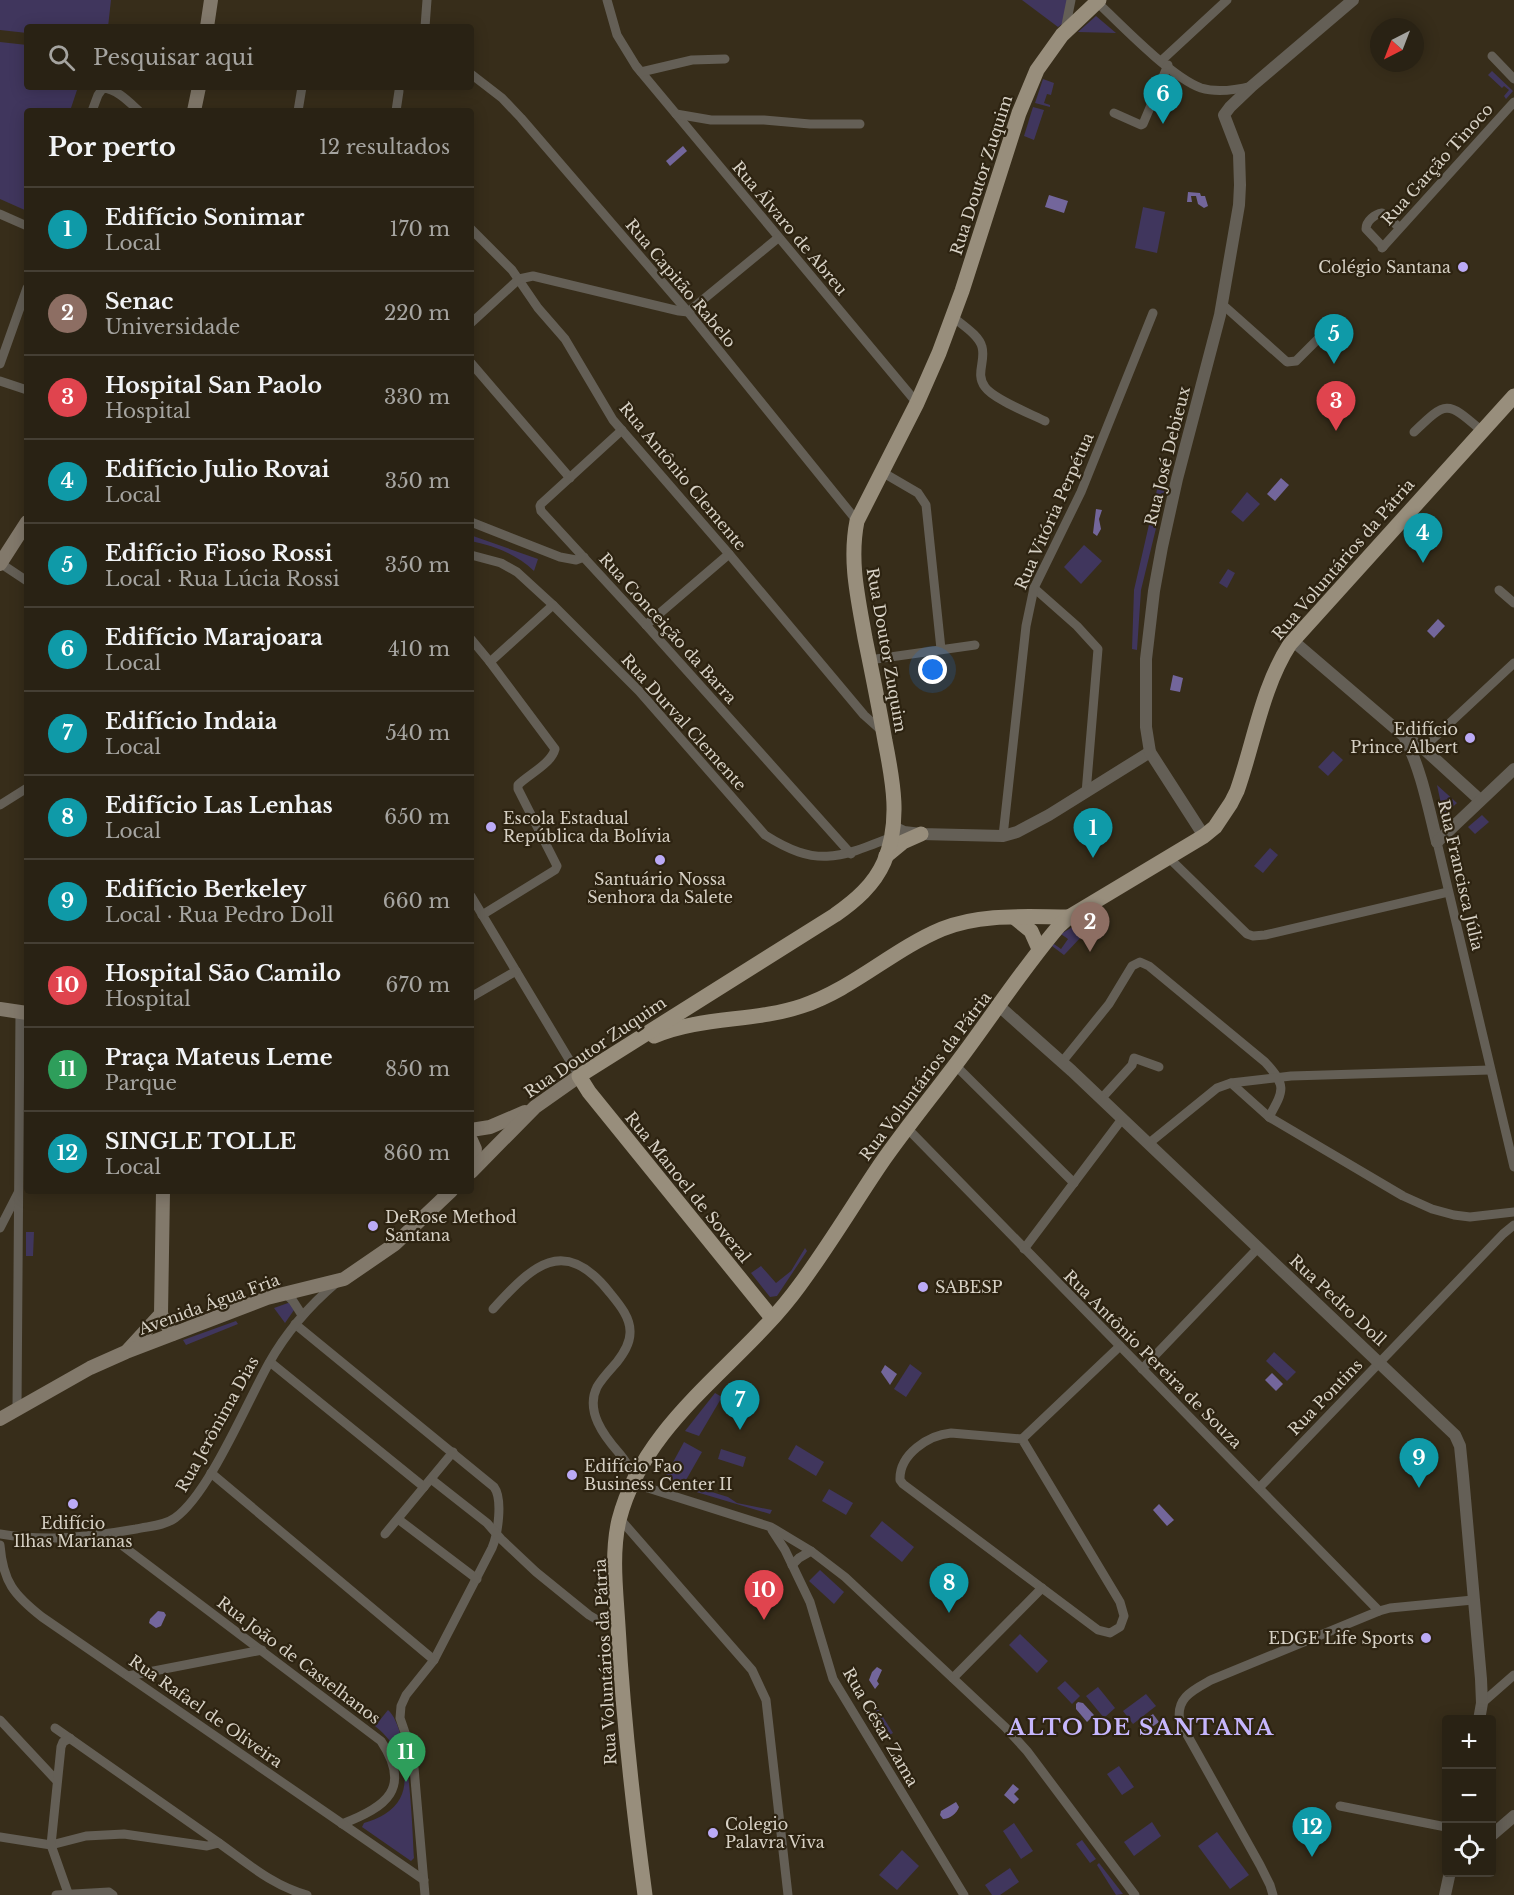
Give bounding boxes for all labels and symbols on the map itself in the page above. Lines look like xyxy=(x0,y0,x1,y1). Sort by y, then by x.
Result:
north arrow xyxy=(1370,18,1424,72)
pin: 6 xyxy=(1144,74,1182,124)
street label: Rua Doutor Zuquim xyxy=(946,93,1016,257)
street label: Rua Garção Tinoco xyxy=(1377,99,1497,229)
street label: Rua Álvaro de Abreu xyxy=(728,157,852,299)
street label: Rua Capitão Rabelo xyxy=(621,215,741,351)
place label: Colégio Santana xyxy=(1318,257,1451,277)
marker: Colégio Santana xyxy=(1456,260,1470,274)
pin: 5 xyxy=(1314,314,1354,364)
pin: 3 xyxy=(1316,382,1356,431)
street label: Rua José Debieux xyxy=(1140,384,1194,528)
street label: Rua Antônio Clemente xyxy=(615,398,751,554)
street label: Rua Vitória Perpétua xyxy=(1010,429,1098,593)
street label: Rua Voluntários da Pátria xyxy=(1268,474,1418,644)
pin: 4 xyxy=(1404,514,1442,563)
street label: Rua Conceição da Barra xyxy=(595,548,741,708)
street label: Rua Doutor Zuquim xyxy=(863,566,911,734)
street label: Rua Durval Clemente xyxy=(617,649,751,795)
your location xyxy=(918,655,947,684)
place label: Edifício Prince Albert xyxy=(1350,719,1458,757)
marker: Edifício Prince Albert xyxy=(1463,731,1477,745)
street label: Rua Francisca Júlia xyxy=(1434,798,1488,952)
place label: Escola Estadual República da Bolívia xyxy=(503,808,671,846)
pin: 1 xyxy=(1074,808,1112,858)
marker: Escola Estadual República da Bolívia xyxy=(484,820,498,834)
marker: Santuário Nossa Senhora da Salete xyxy=(653,853,667,867)
place label: Santuário Nossa Senhora da Salete xyxy=(587,869,733,907)
pin: 2 xyxy=(1070,902,1110,952)
street label: Rua Voluntários da Pátria xyxy=(855,987,995,1165)
street label: Rua Doutor Zuquim xyxy=(520,992,670,1102)
street label: Rua Manoel de Soveral xyxy=(621,1107,755,1267)
place label: DeRose Method Santana xyxy=(385,1207,517,1245)
marker: DeRose Method Santana xyxy=(366,1219,380,1233)
street label: Rua Pedro Doll xyxy=(1286,1250,1390,1350)
street label: Rua Antônio Pereira de Souza xyxy=(1060,1266,1246,1452)
street label: Avenida Água Fria xyxy=(135,1269,282,1339)
place label: SABESP xyxy=(935,1277,1003,1297)
marker: SABESP xyxy=(916,1280,930,1294)
street label: Rua Jerônima Dias xyxy=(171,1353,263,1495)
street label: Rua Pontins xyxy=(1284,1355,1366,1439)
pin: 7 xyxy=(720,1380,760,1430)
pin: 9 xyxy=(1400,1438,1438,1488)
place label: Edifício Fao Business Center II xyxy=(584,1456,732,1494)
marker: Edifício Fao Business Center II xyxy=(565,1468,579,1482)
marker: Edifício Ilhas Marianas xyxy=(66,1497,80,1511)
place label: Edifício Ilhas Marianas xyxy=(14,1513,132,1551)
street label: Rua Voluntários da Pátria xyxy=(590,1558,620,1766)
pin: 8 xyxy=(930,1564,968,1613)
pin: 10 xyxy=(744,1570,783,1620)
street label: Rua João de Castelhanos xyxy=(213,1592,385,1728)
place label: EDGE Life Sports xyxy=(1268,1628,1414,1648)
marker: EDGE Life Sports xyxy=(1419,1631,1433,1645)
street label: Rua Rafael de Oliveira xyxy=(125,1650,287,1772)
street label: Rua César Zama xyxy=(839,1664,923,1790)
district label: ALTO DE SANTANA xyxy=(1007,1714,1275,1741)
pin: 11 xyxy=(386,1732,426,1782)
pin: 12 xyxy=(1292,1808,1332,1857)
place label: Colegio Palavra Viva xyxy=(725,1814,825,1852)
marker: Colegio Palavra Viva xyxy=(706,1826,720,1840)

